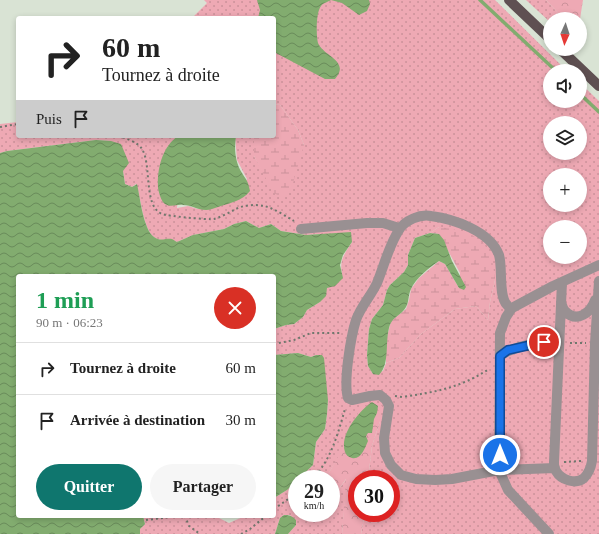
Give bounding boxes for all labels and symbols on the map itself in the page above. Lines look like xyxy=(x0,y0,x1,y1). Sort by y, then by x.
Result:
north arrow xyxy=(543,12,587,56)
pin xyxy=(527,325,561,359)
position arrow xyxy=(479,434,521,476)
speed limit sign: 30 xyxy=(348,470,400,522)

